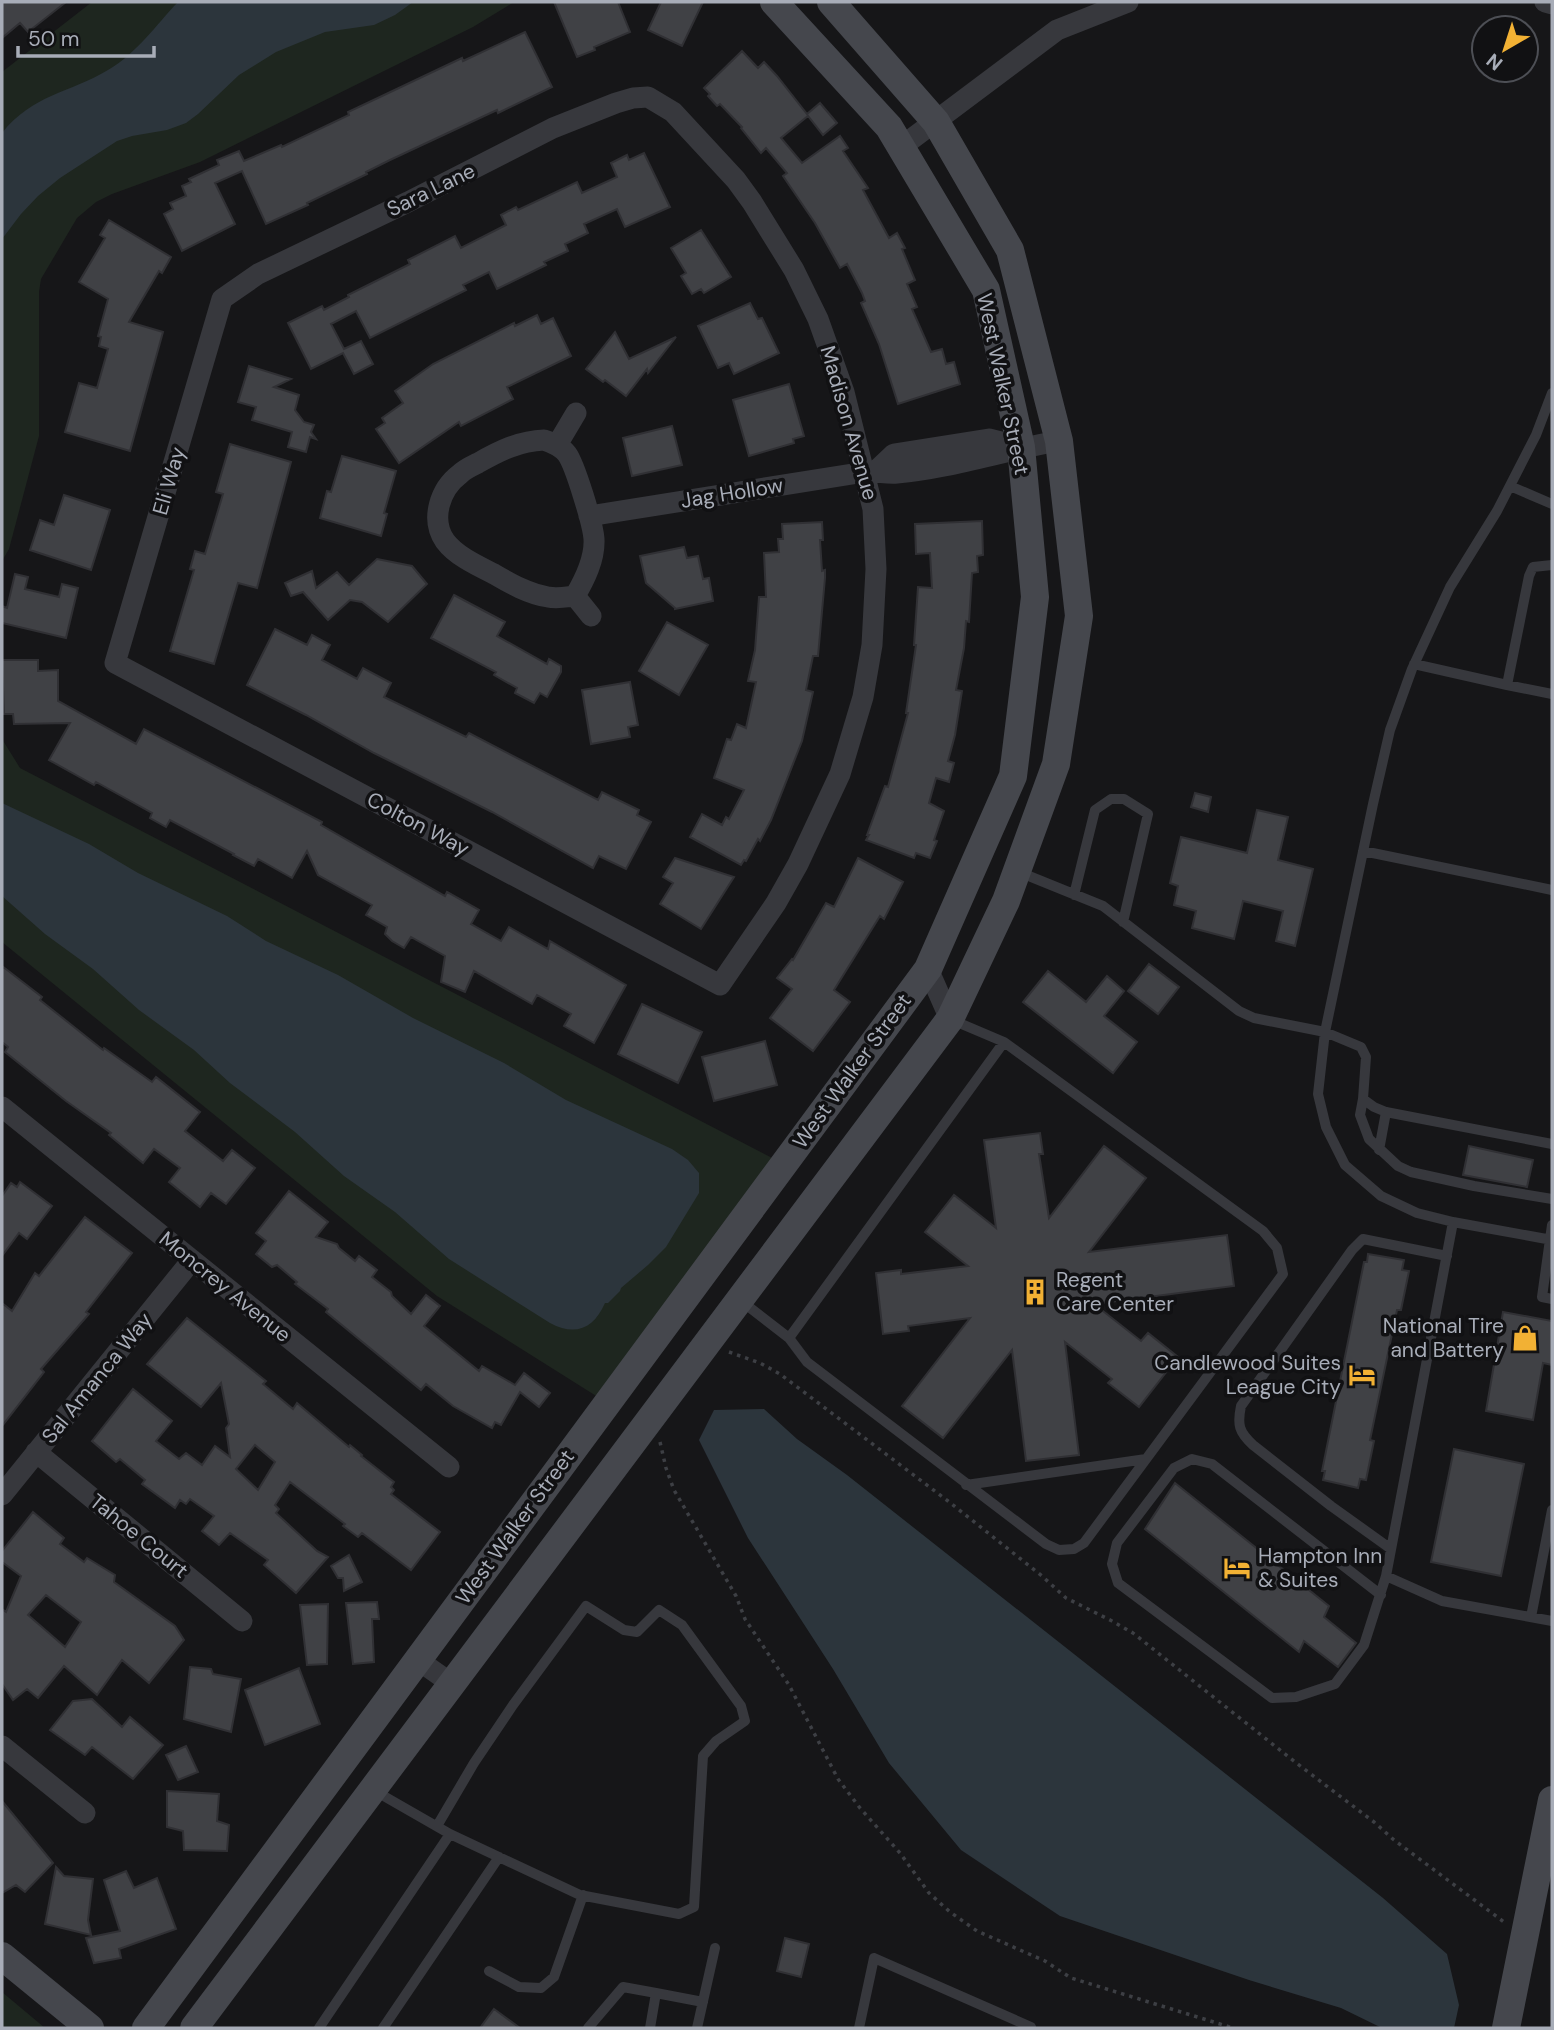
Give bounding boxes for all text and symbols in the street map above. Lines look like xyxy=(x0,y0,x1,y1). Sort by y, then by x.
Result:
scale bar xyxy=(18,14,154,58)
north arrow xyxy=(1470,14,1540,84)
text: 50 m xyxy=(28,25,79,53)
text: N xyxy=(1481,48,1508,76)
street label: Sara Lane xyxy=(382,157,480,223)
street label: West Walker Street xyxy=(970,291,1036,477)
street label: Madison Avenue xyxy=(814,343,884,503)
street label: Eli Way xyxy=(146,444,192,518)
street label: Jag Hollow xyxy=(679,471,785,515)
street label: Colton Way xyxy=(362,785,474,863)
street label: West Walker Street xyxy=(786,988,918,1154)
street label: Moncrey Avenue xyxy=(153,1225,297,1349)
place label: Regent Care Center xyxy=(1056,1266,1174,1318)
building icon: Regent Care Center xyxy=(1020,1277,1050,1307)
street label: Sal Amanca Way xyxy=(35,1306,159,1449)
place label: National Tire and Battery xyxy=(1383,1312,1504,1364)
shop icon: National Tire and Battery xyxy=(1510,1323,1540,1353)
place label: Candlewood Suites League City xyxy=(1154,1349,1341,1401)
hotel icon: Candlewood Suites League City xyxy=(1347,1360,1377,1390)
street label: West Walker Street xyxy=(449,1444,581,1610)
street label: Tahoe Court xyxy=(84,1488,194,1584)
place label: Hampton Inn & Suites xyxy=(1258,1542,1382,1594)
hotel icon: Hampton Inn & Suites xyxy=(1222,1553,1252,1583)

